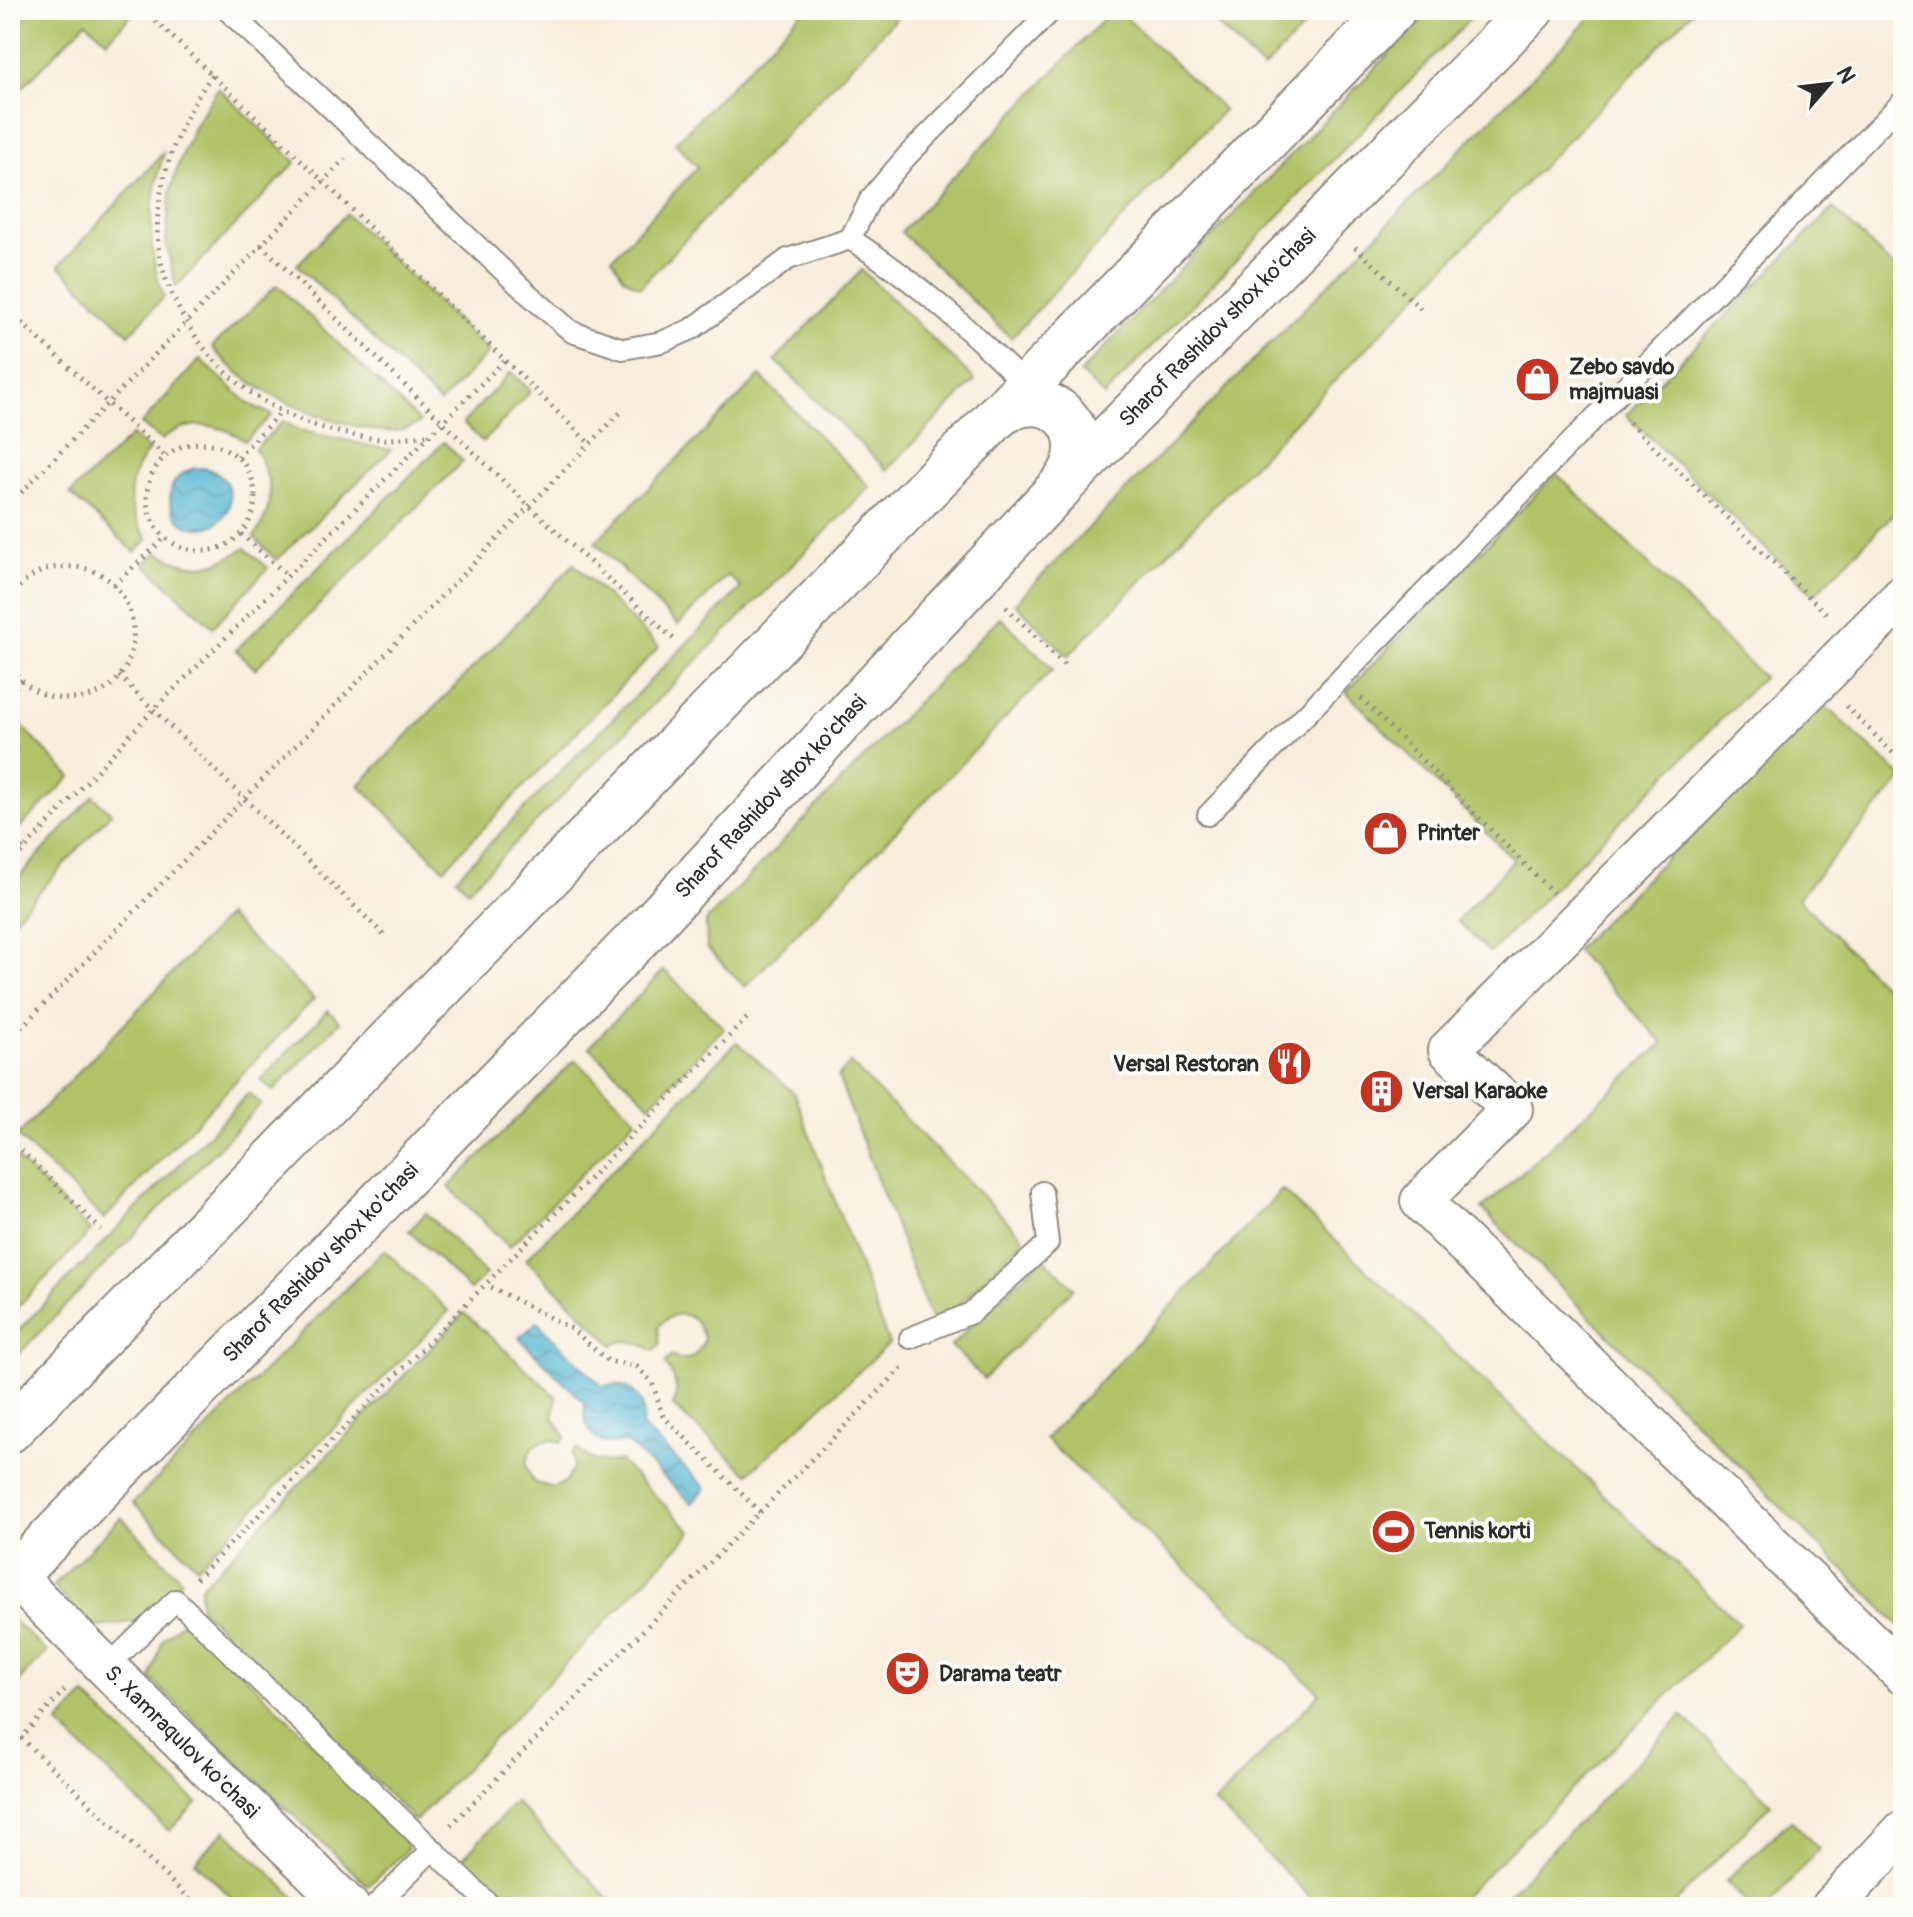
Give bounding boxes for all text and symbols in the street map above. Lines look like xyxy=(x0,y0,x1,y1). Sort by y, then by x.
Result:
north arrow xyxy=(1789,44,1869,124)
text: N xyxy=(1830,62,1862,88)
street label: Sharof Rashidov shox ko'chasi xyxy=(1113,222,1322,433)
place label: Zebo savdo majmuasi xyxy=(1569,353,1675,406)
shop icon: Zebo savdo majmuasi xyxy=(1514,356,1562,404)
street label: Sharof Rashidov shox ko'chasi xyxy=(669,689,873,905)
shop icon: Printer xyxy=(1362,809,1410,857)
place label: Printer xyxy=(1417,819,1481,847)
restaurant icon: Versal Restoran xyxy=(1266,1040,1314,1088)
place label: Versal Restoran xyxy=(1113,1050,1259,1078)
building icon: Versal Karaoke xyxy=(1357,1067,1405,1115)
place label: Versal Karaoke xyxy=(1412,1077,1549,1105)
street label: Sharof Rashidov shox ko'chasi xyxy=(216,1157,425,1369)
sports icon: Tennis korti xyxy=(1369,1507,1417,1555)
place label: Tennis korti xyxy=(1423,1517,1530,1545)
theatre icon: Darama teatr xyxy=(884,1650,932,1698)
street label: S. Xamraqulov ko'chasi xyxy=(98,1659,265,1825)
place label: Darama teatr xyxy=(939,1660,1063,1688)

